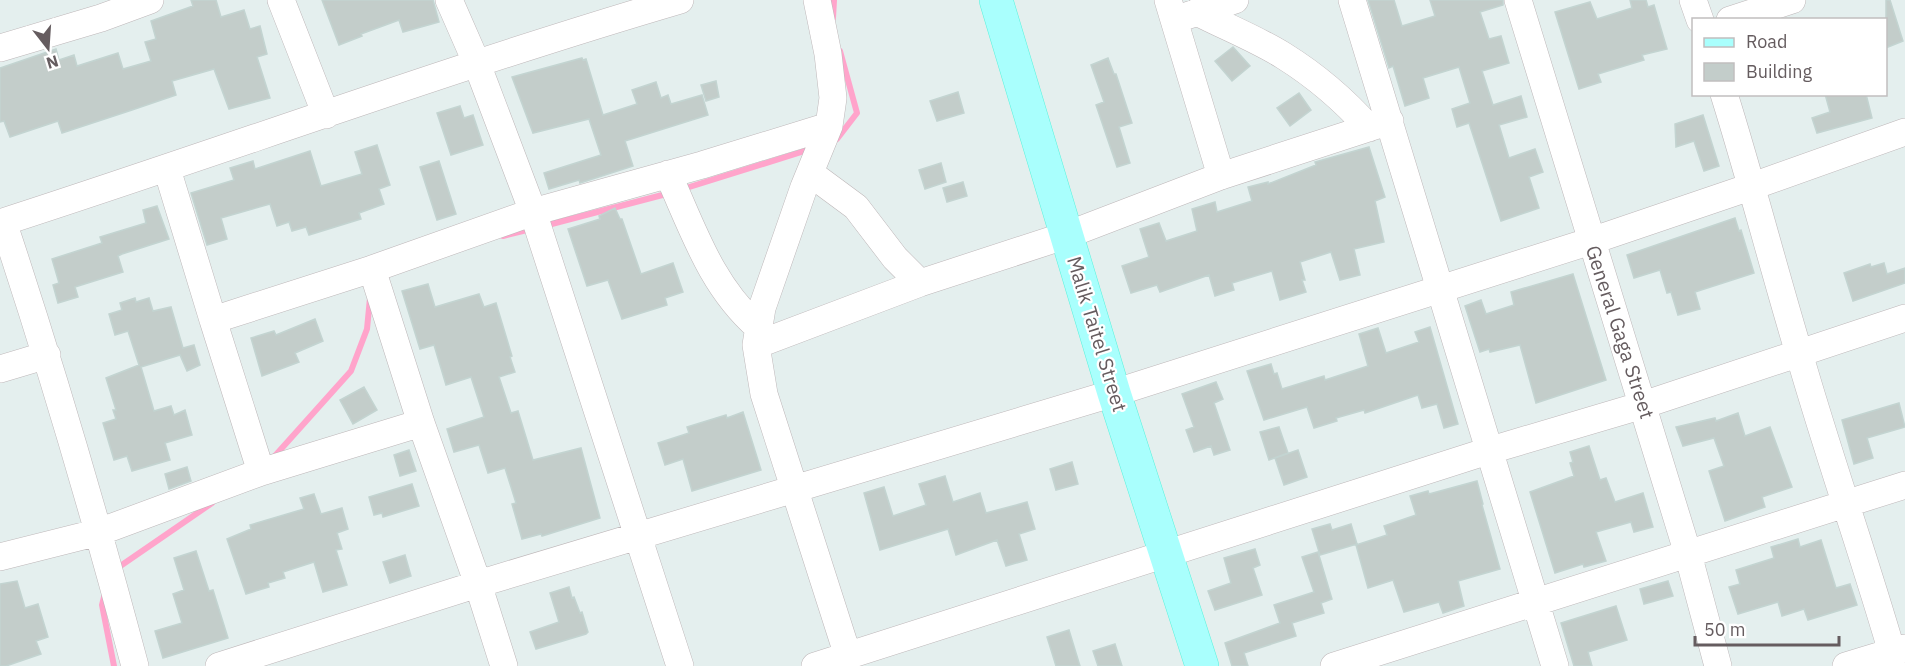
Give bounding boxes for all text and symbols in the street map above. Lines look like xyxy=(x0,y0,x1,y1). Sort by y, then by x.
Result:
north arrow xyxy=(18,18,78,78)
legend xyxy=(1692,18,1887,96)
text: Road xyxy=(1746,30,1787,53)
text: N xyxy=(44,51,61,74)
text: Building xyxy=(1746,60,1813,83)
street label: General Gaga Street xyxy=(1580,242,1661,422)
street label: Malik Taitel Street xyxy=(1061,253,1134,415)
scale bar xyxy=(1695,609,1839,647)
text: 50 m xyxy=(1704,618,1746,641)

